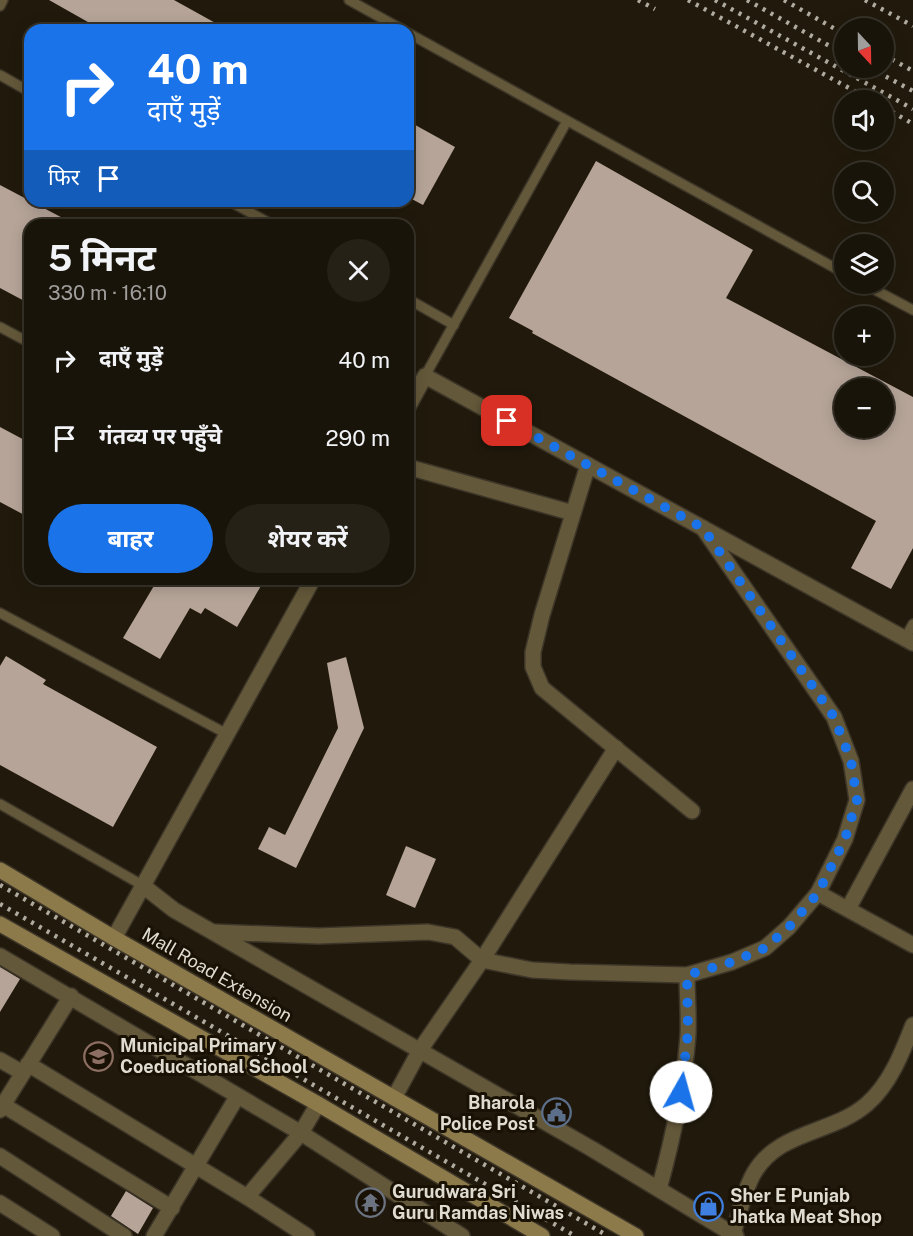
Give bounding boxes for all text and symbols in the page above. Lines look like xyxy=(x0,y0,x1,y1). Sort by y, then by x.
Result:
north arrow xyxy=(834,18,894,78)
map controls xyxy=(834,18,894,438)
text: 40 m xyxy=(147,44,249,93)
icon: right xyxy=(48,48,126,126)
button: sound xyxy=(834,90,894,150)
text: दाएँ मुड़ें xyxy=(147,94,220,126)
icon: arrive xyxy=(92,162,125,195)
button: search xyxy=(834,162,894,222)
text: फिर xyxy=(48,164,80,190)
button: layers xyxy=(834,234,894,294)
text: 5 मिनट xyxy=(48,237,156,279)
button: close xyxy=(327,239,390,302)
text: 330 m · 16:10 xyxy=(48,281,167,305)
button: + xyxy=(834,306,894,366)
icon: right xyxy=(48,344,81,377)
text: दाएँ मुड़ें xyxy=(99,345,163,371)
text: 40 m xyxy=(338,347,390,373)
button: − xyxy=(834,378,894,438)
pin xyxy=(481,395,532,446)
icon: arrive xyxy=(490,404,523,437)
icon: arrive xyxy=(48,422,81,455)
text: गंतव्य पर पहुँचे xyxy=(99,423,222,449)
text: 290 m xyxy=(325,425,390,451)
button: बाहर xyxy=(48,504,213,573)
button: शेयर करें xyxy=(225,504,390,573)
street label: Mall Road Extension xyxy=(138,923,296,1026)
place label: Municipal Primary Coeducational School xyxy=(120,1035,308,1077)
school or university icon: Municipal Primary Coeducational School xyxy=(83,1040,115,1072)
position arrow xyxy=(649,1060,713,1124)
place label: Bharola Police Post xyxy=(440,1092,535,1134)
public building icon: Bharola Police Post xyxy=(540,1097,572,1129)
place label: Gurudwara Sri Guru Ramdas Niwas xyxy=(392,1181,564,1223)
place label: Sher E Punjab Jhatka Meat Shop xyxy=(730,1185,882,1227)
temple icon: Gurudwara Sri Guru Ramdas Niwas xyxy=(355,1186,387,1218)
shop icon: Sher E Punjab Jhatka Meat Shop xyxy=(693,1190,725,1222)

